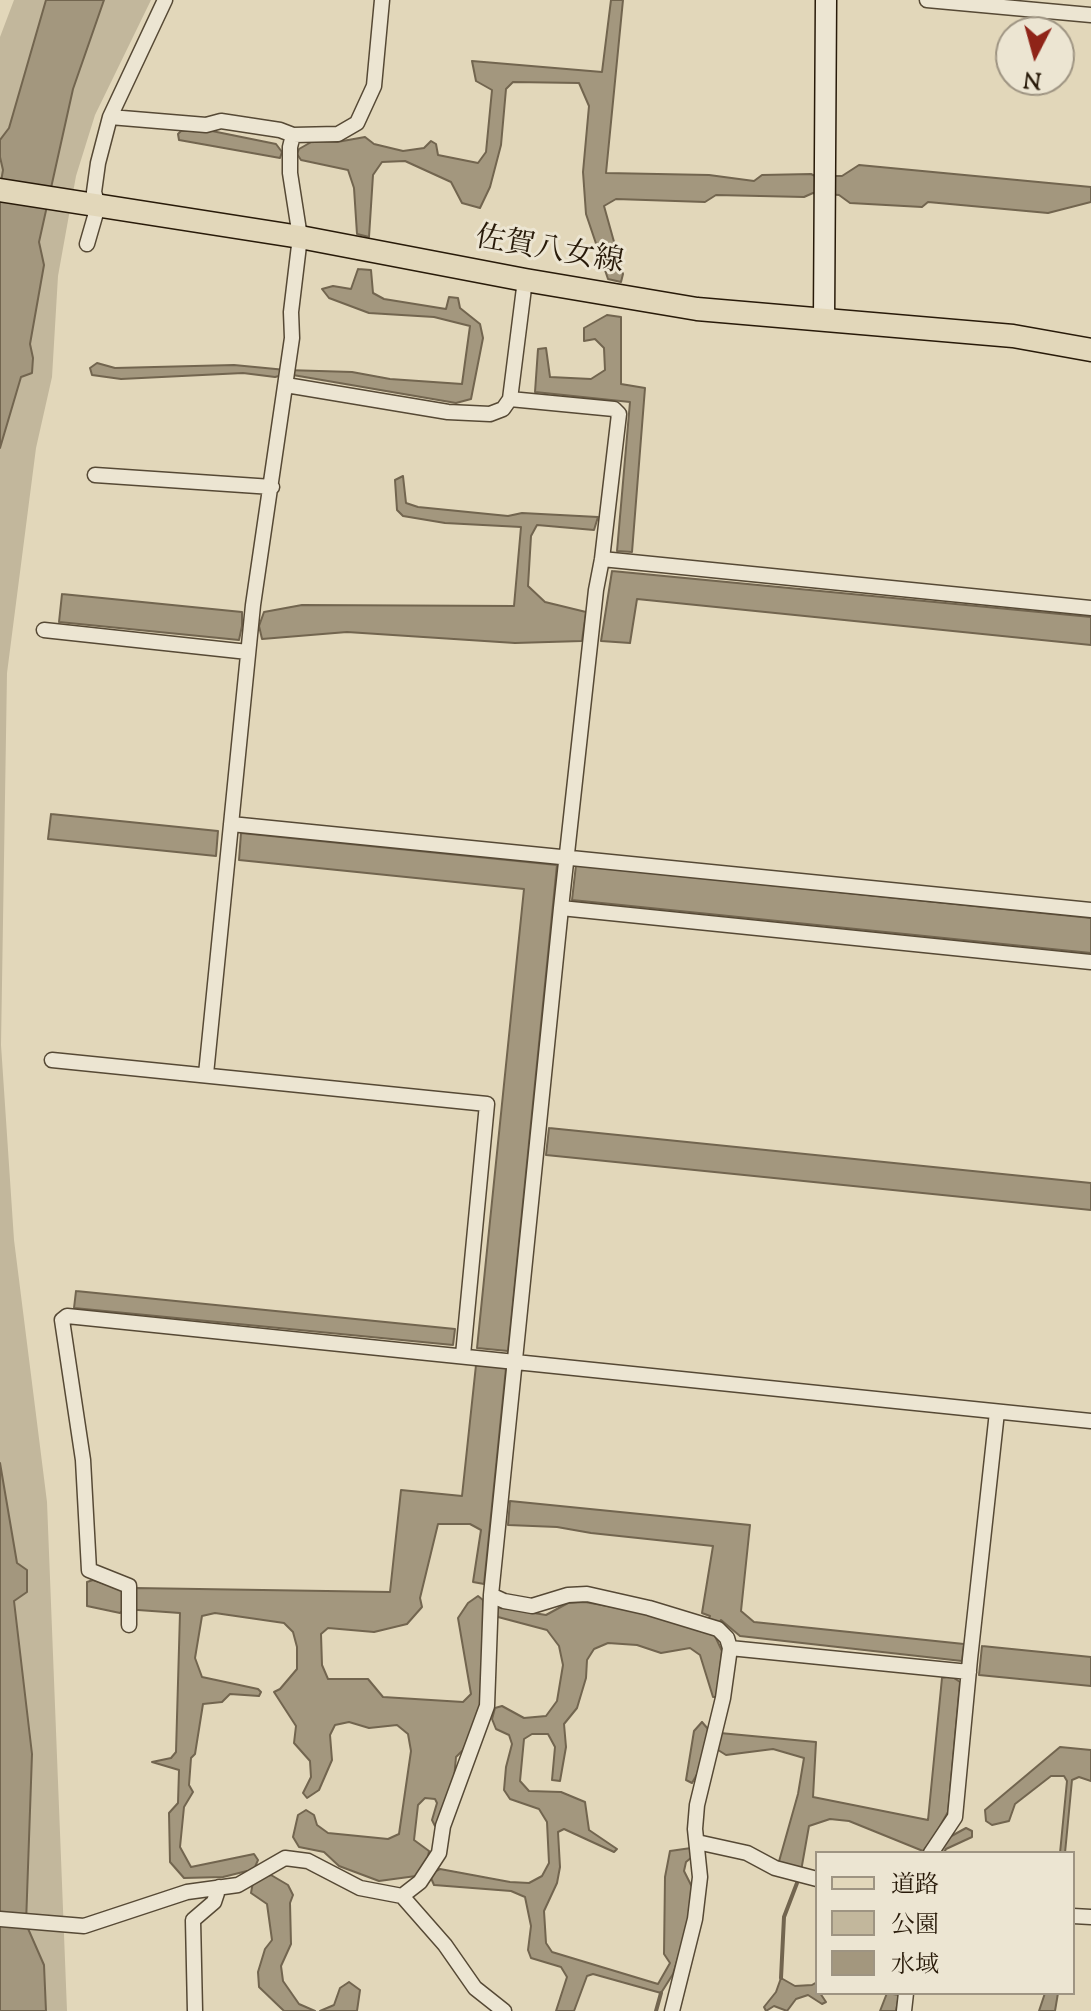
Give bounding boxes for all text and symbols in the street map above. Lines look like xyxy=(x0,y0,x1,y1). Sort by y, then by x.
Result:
north arrow xyxy=(995,16,1075,96)
text: N xyxy=(1022,61,1043,95)
street label: 佐賀八女線 xyxy=(472,222,626,284)
legend xyxy=(815,1851,1075,1995)
text: 道路 xyxy=(891,1869,939,1903)
text: 公園 xyxy=(891,1909,939,1943)
text: 水域 xyxy=(891,1949,939,1983)

